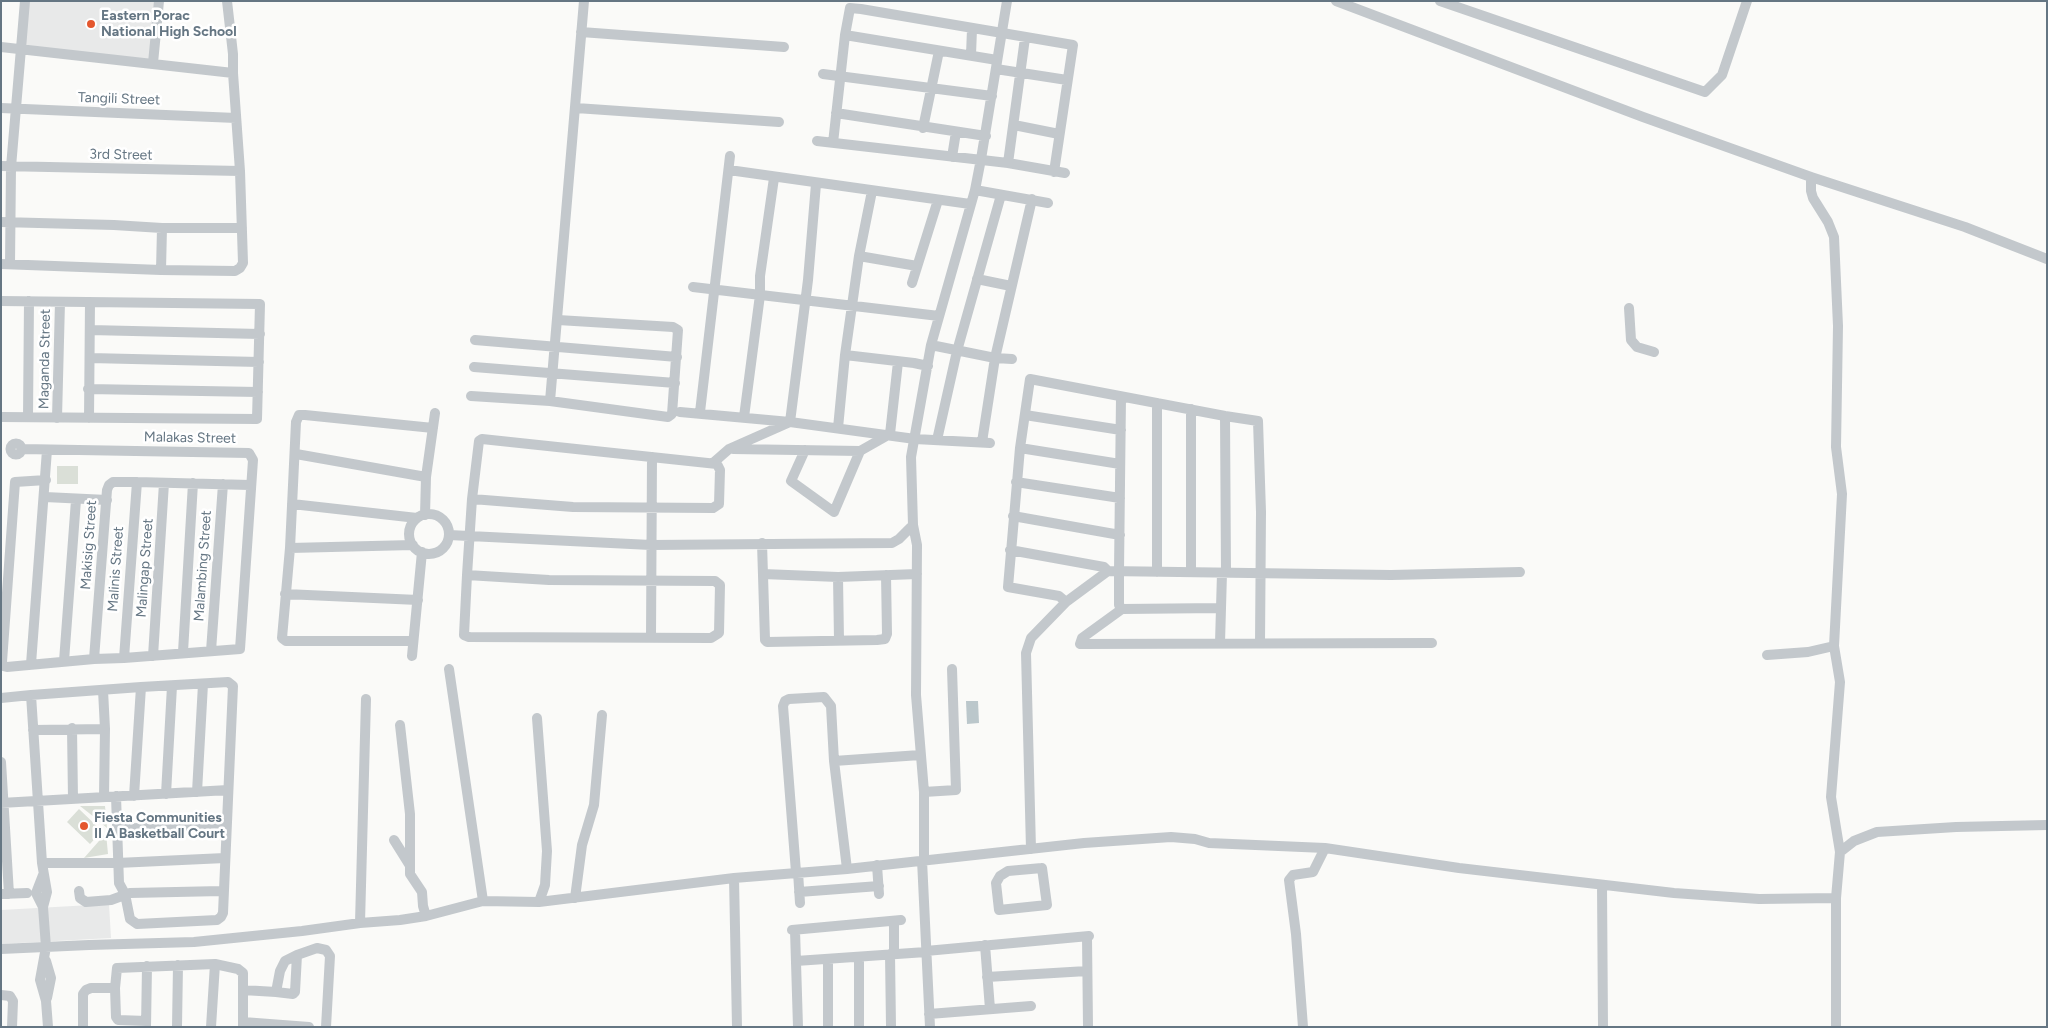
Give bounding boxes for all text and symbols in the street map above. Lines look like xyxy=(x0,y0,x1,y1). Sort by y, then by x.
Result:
place label: Eastern Porac National High School xyxy=(101,8,237,40)
marker: Eastern Porac National High School xyxy=(85,18,97,30)
street label: Tangili Street xyxy=(78,89,160,109)
street label: 3rd Street xyxy=(89,146,153,164)
street label: Maganda Street xyxy=(36,309,54,409)
street label: Malakas Street xyxy=(144,429,236,447)
street label: Makisig Street xyxy=(77,500,101,590)
street label: Malambing Street xyxy=(191,510,215,622)
street label: Malingap Street xyxy=(133,518,157,618)
street label: Malinis Street xyxy=(105,526,127,612)
place label: Fiesta Communities II A Basketball Court xyxy=(94,810,225,842)
marker: Fiesta Communities II A Basketball Court xyxy=(78,820,90,832)

